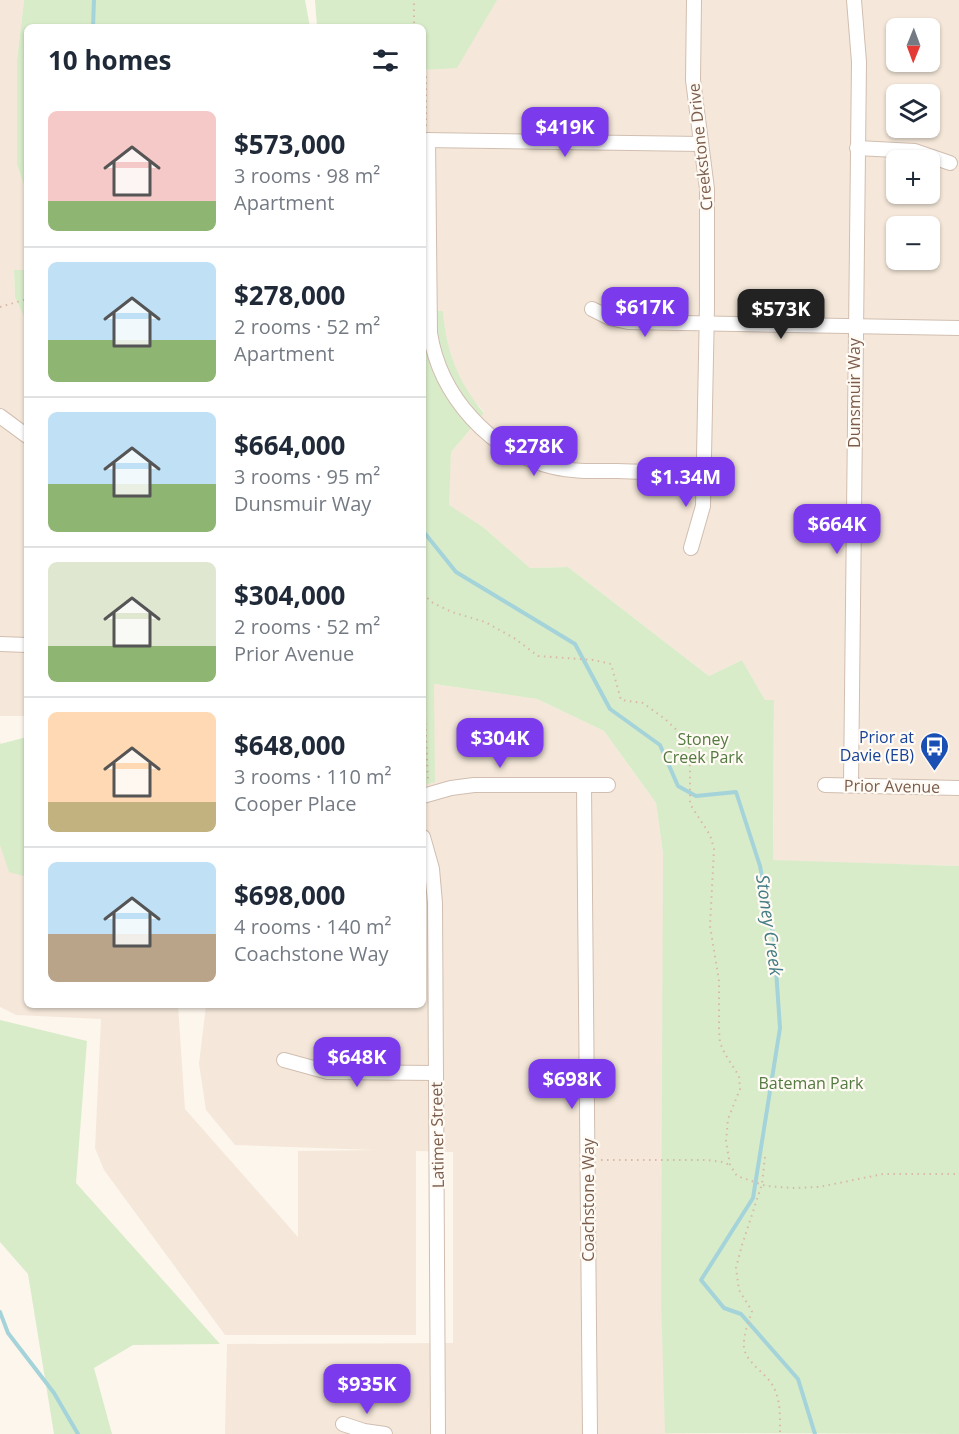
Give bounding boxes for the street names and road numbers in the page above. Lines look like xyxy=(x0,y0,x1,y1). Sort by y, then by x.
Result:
street label: Creekstone Drive xyxy=(682,82,718,212)
street label: Dunsmuir Way xyxy=(843,337,865,448)
street label: Prior Avenue xyxy=(844,774,940,798)
street label: Latimer Street xyxy=(425,1081,449,1188)
street label: Coachstone Way xyxy=(577,1137,599,1262)

